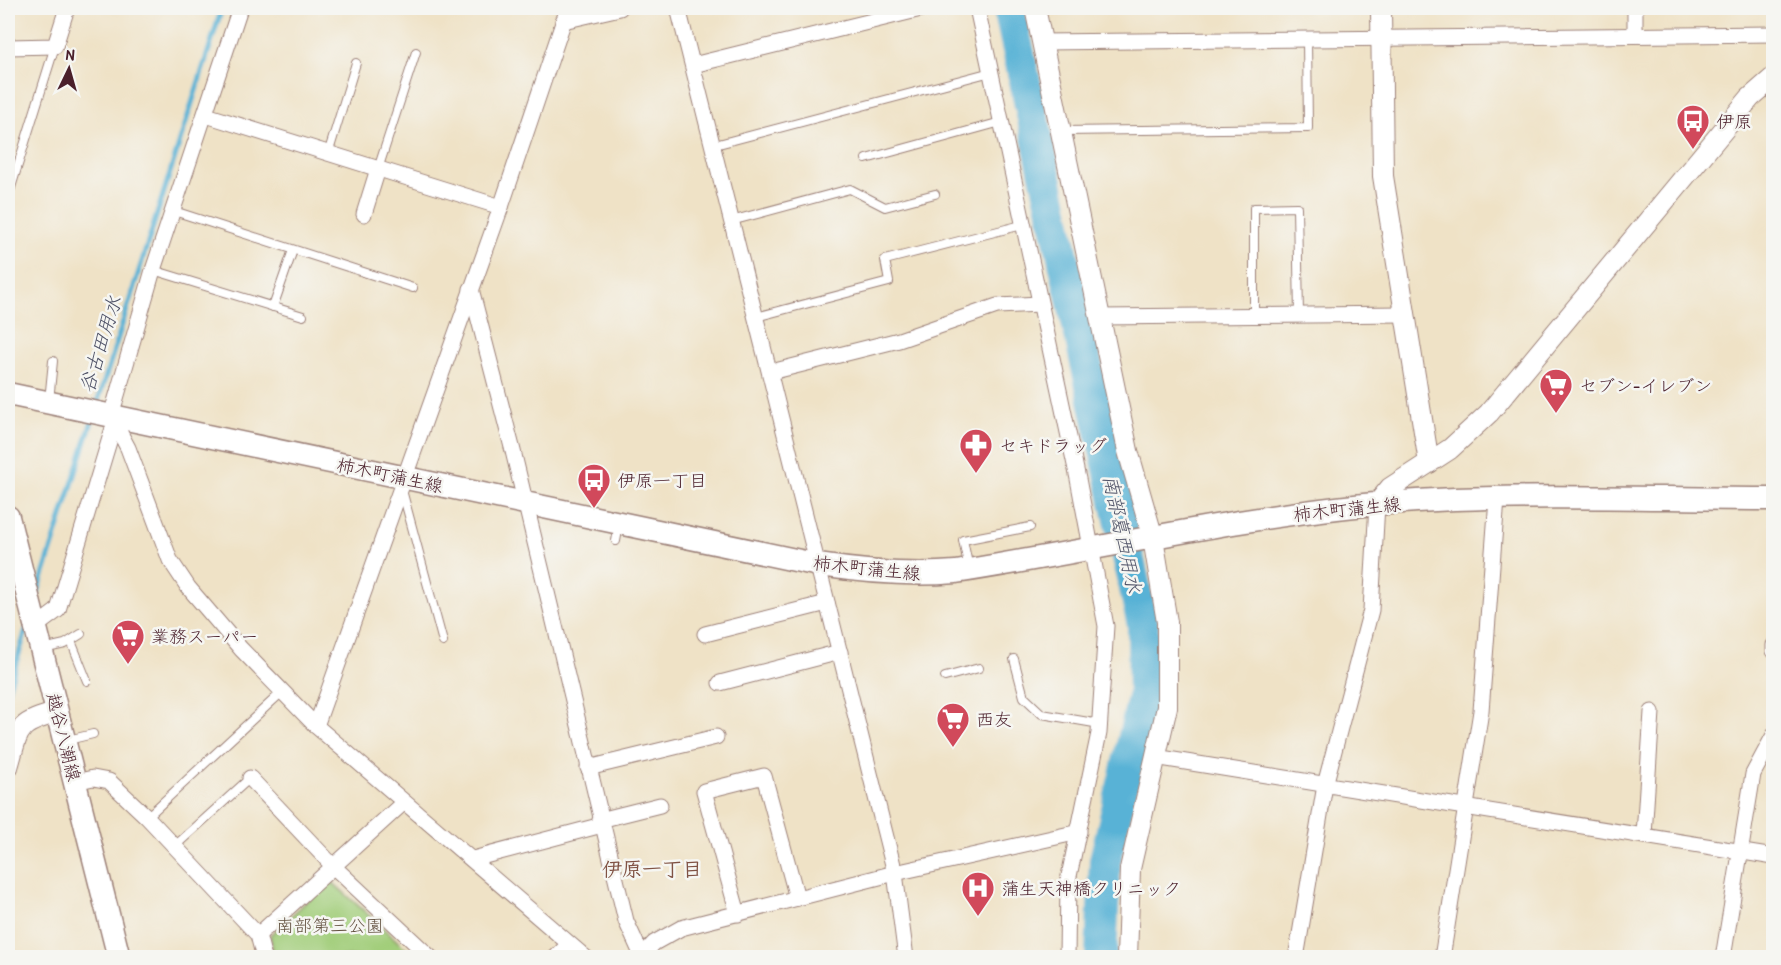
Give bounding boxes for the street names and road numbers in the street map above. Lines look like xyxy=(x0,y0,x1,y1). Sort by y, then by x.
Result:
street label: 柿木町蒲生線 xyxy=(335,452,445,498)
street label: 柿木町蒲生線 xyxy=(1292,491,1402,527)
street label: 柿木町蒲生線 xyxy=(812,550,922,586)
street label: 越谷八潮線 xyxy=(41,690,87,784)

